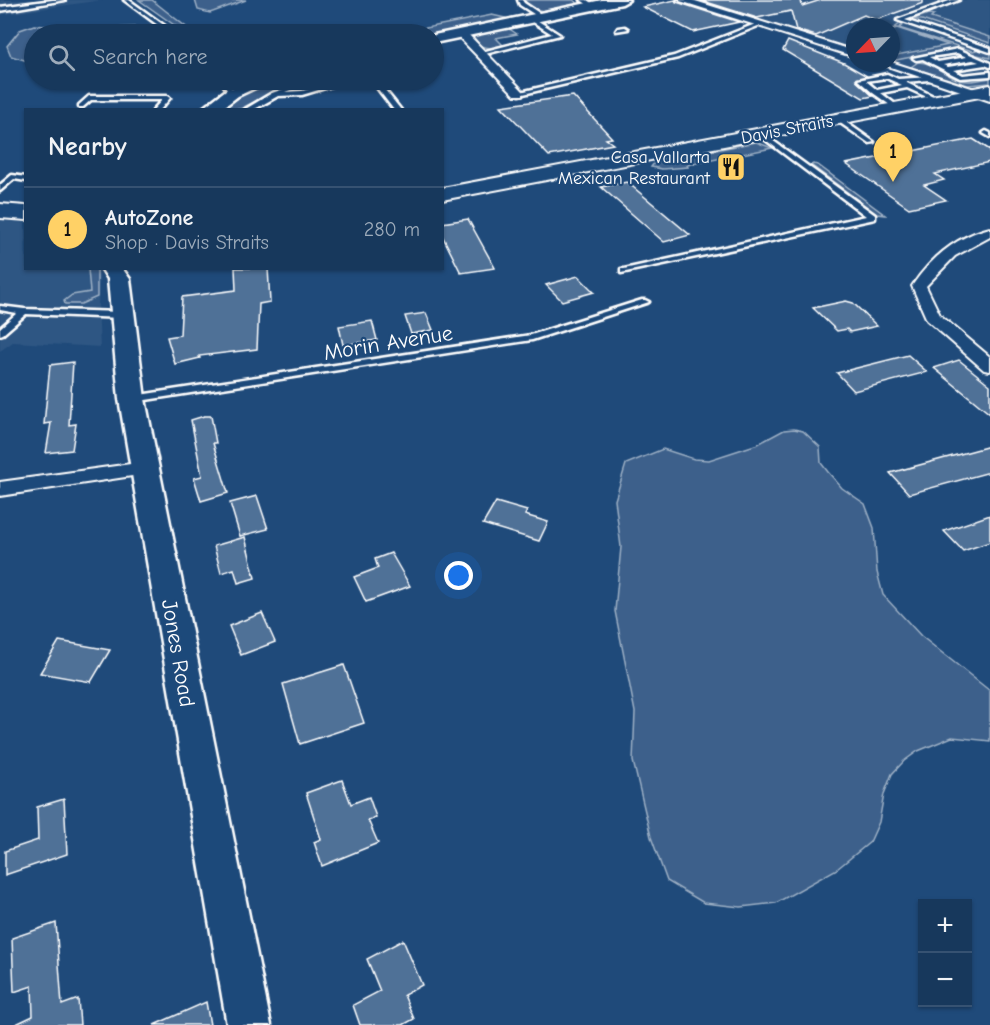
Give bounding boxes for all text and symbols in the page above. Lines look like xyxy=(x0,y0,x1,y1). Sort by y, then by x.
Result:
north arrow xyxy=(846,18,900,72)
search box xyxy=(24,24,444,90)
icon: search xyxy=(45,41,78,74)
text: Search here xyxy=(93,44,208,70)
street label: Davis Straits xyxy=(739,110,835,149)
text: Nearby xyxy=(48,132,127,162)
pin: 1 xyxy=(874,132,912,182)
place label: Casa Vallarta Mexican Restaurant xyxy=(558,147,711,189)
restaurant icon: Casa Vallarta Mexican Restaurant xyxy=(715,151,747,183)
text: AutoZone xyxy=(105,205,193,231)
text: 1 xyxy=(64,218,71,241)
text: 280 m xyxy=(364,218,420,241)
text: Shop · Davis Straits xyxy=(105,231,269,254)
street label: Morin Avenue xyxy=(322,320,455,366)
your location xyxy=(444,561,473,590)
street label: Jones Road xyxy=(156,597,200,709)
map controls xyxy=(918,899,972,1007)
button: + xyxy=(918,899,972,953)
button: − xyxy=(918,953,972,1007)

